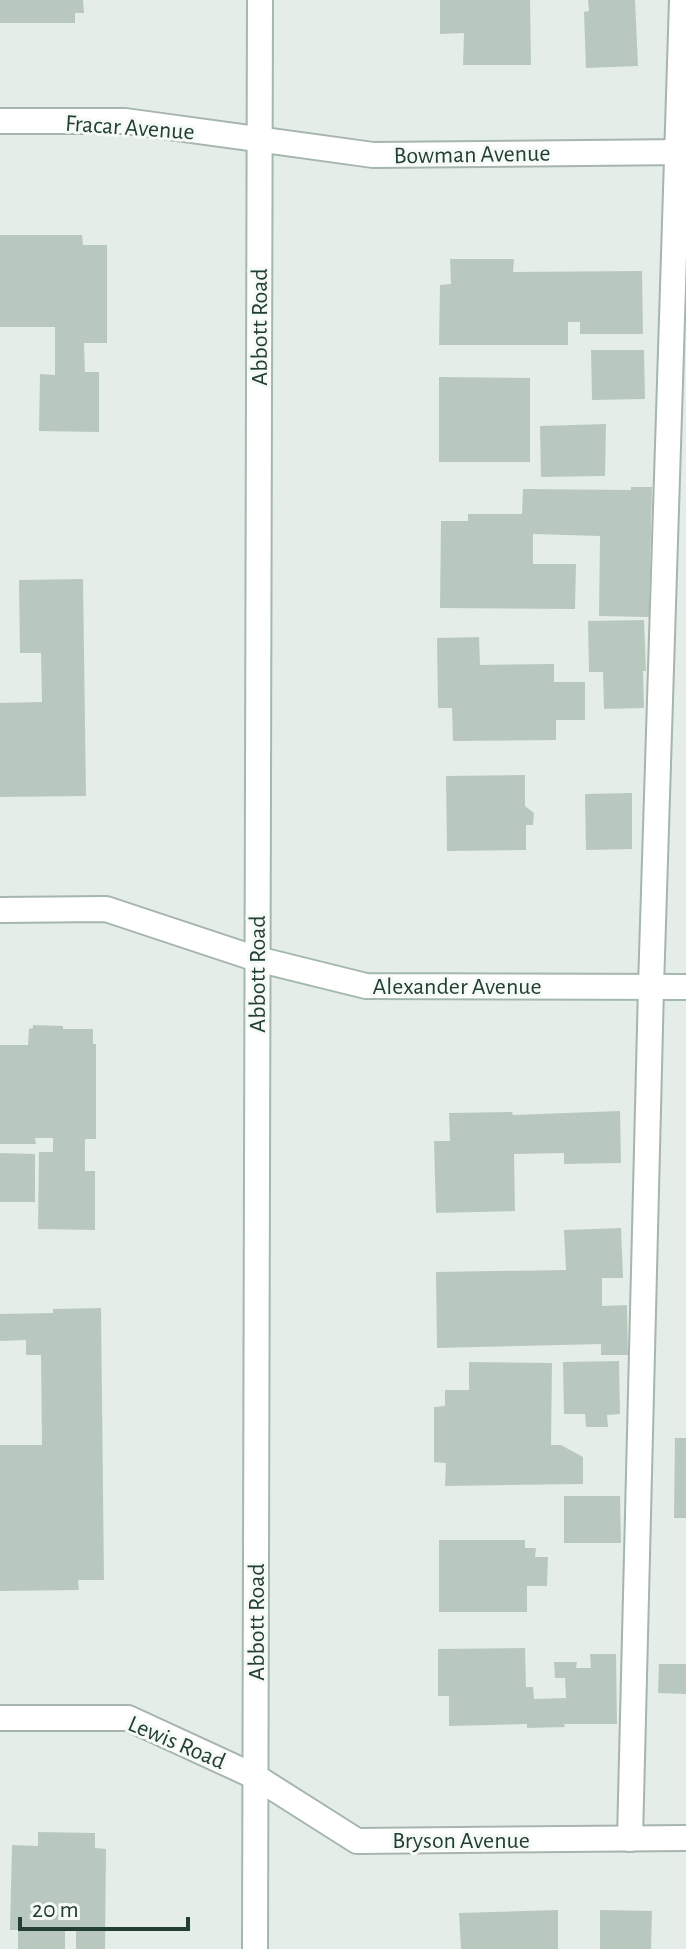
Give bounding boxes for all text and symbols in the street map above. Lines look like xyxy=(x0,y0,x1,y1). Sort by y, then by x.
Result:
street label: Fracar Avenue xyxy=(64,112,195,144)
street label: Bowman Avenue xyxy=(394,142,551,168)
street label: Abbott Road xyxy=(248,268,272,386)
street label: Abbott Road xyxy=(246,915,270,1033)
street label: Alexander Avenue xyxy=(372,975,542,999)
street label: Abbott Road xyxy=(245,1563,269,1681)
street label: Lewis Road xyxy=(124,1712,229,1774)
street label: Bryson Avenue xyxy=(392,1829,530,1853)
scale bar xyxy=(20,1881,188,1931)
text: 20 m xyxy=(32,1898,79,1922)

